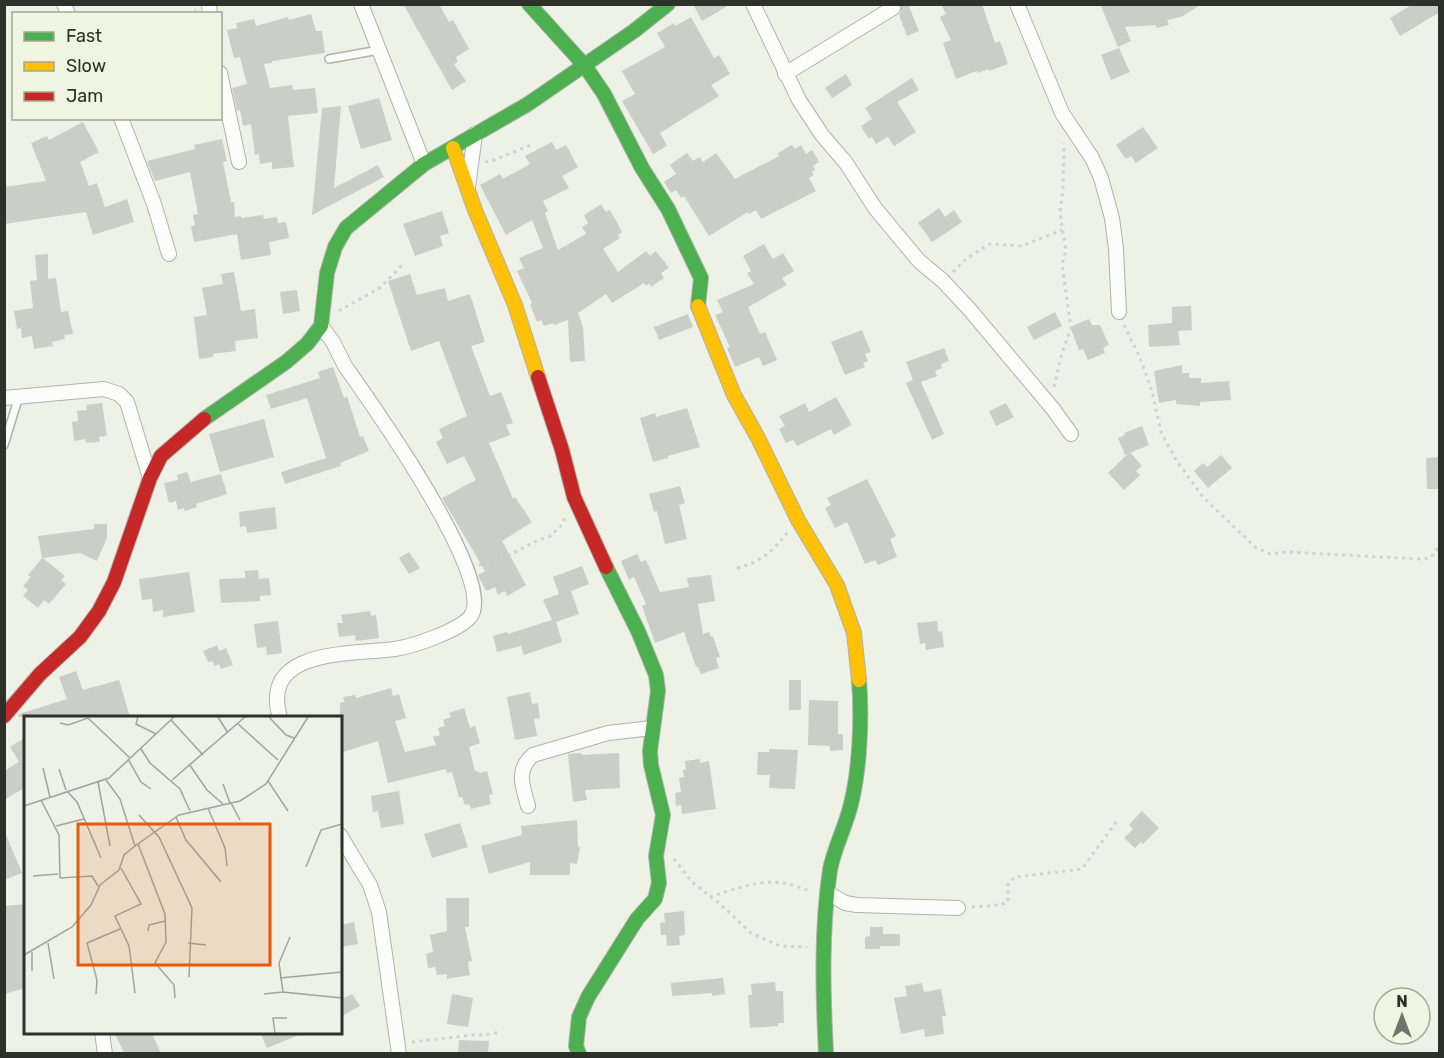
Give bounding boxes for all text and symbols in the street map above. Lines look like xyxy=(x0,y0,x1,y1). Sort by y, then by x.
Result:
legend xyxy=(12,12,222,120)
text: Fast xyxy=(66,25,102,47)
text: Slow xyxy=(66,55,106,77)
text: Jam xyxy=(66,85,103,107)
inset map xyxy=(24,716,342,1034)
north arrow xyxy=(1372,986,1432,1046)
text: N xyxy=(1396,992,1408,1011)

